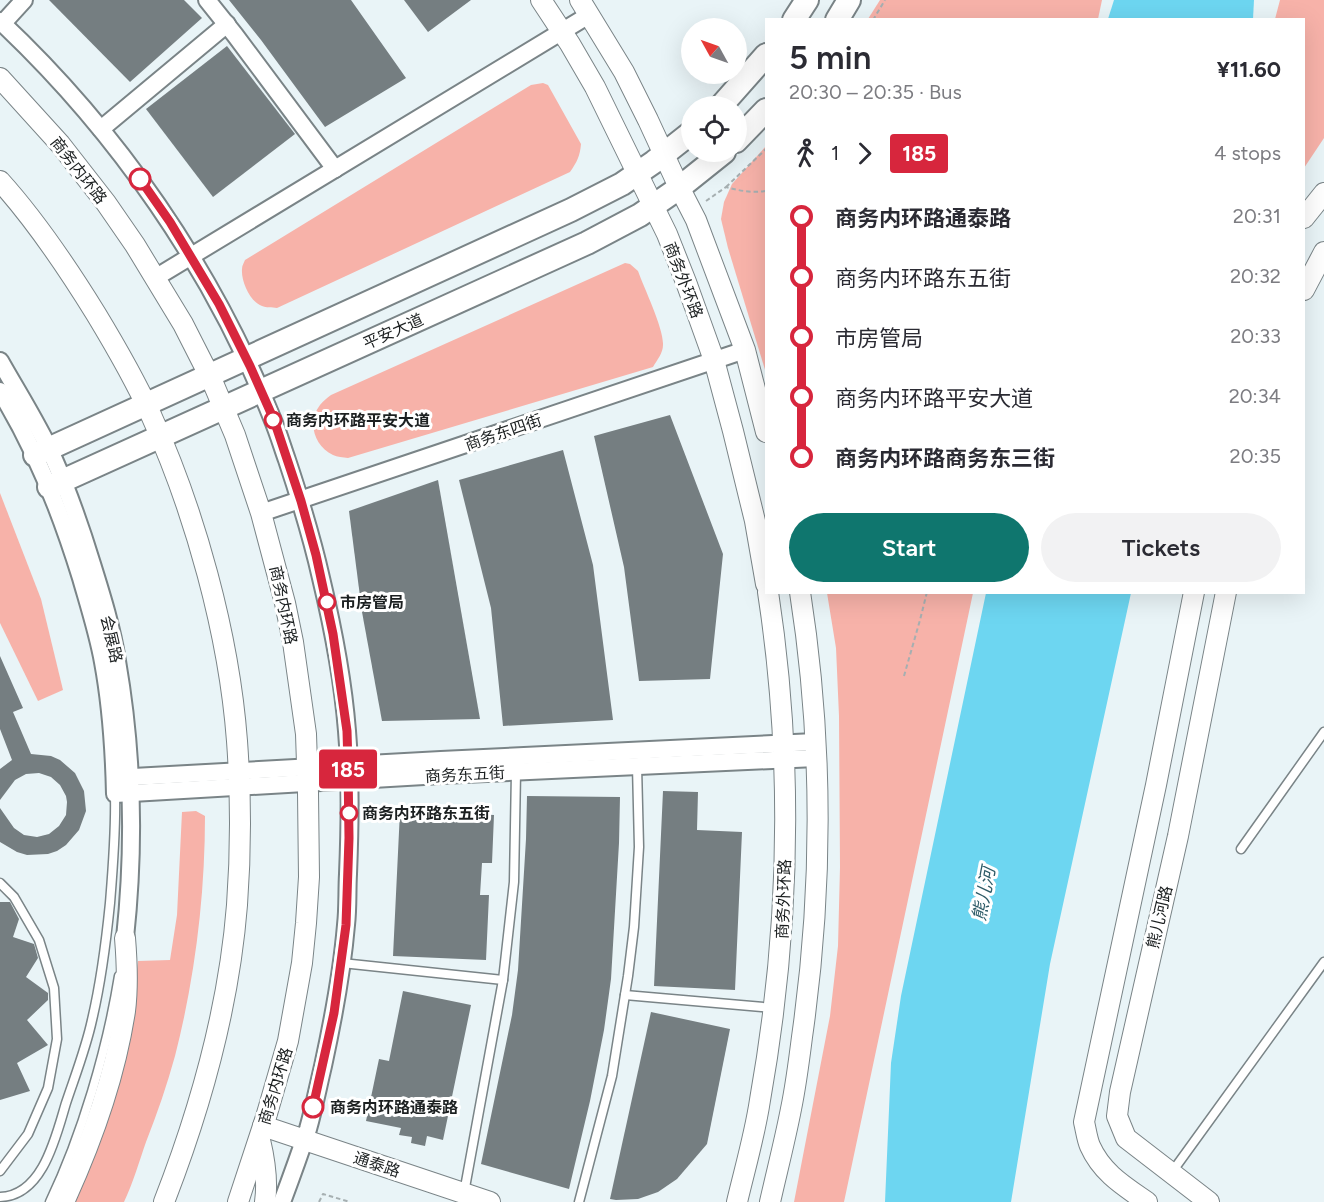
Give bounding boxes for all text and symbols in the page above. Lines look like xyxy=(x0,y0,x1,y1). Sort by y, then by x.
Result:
north arrow xyxy=(681,18,747,84)
map controls xyxy=(681,18,747,162)
text: 5 min xyxy=(789,38,871,77)
text: ¥11.60 xyxy=(1217,56,1281,83)
text: 20:30 – 20:35 · Bus xyxy=(789,80,962,104)
button: locate xyxy=(681,96,747,162)
street label: 商务内环路 xyxy=(46,133,111,208)
icon: walk xyxy=(789,137,822,170)
icon: forward xyxy=(848,137,881,170)
text: 1 xyxy=(831,141,839,165)
text: 185 xyxy=(902,141,936,166)
text: 4 stops xyxy=(1214,141,1281,165)
unlabelled marker xyxy=(129,168,151,190)
text: 20:31 xyxy=(1233,204,1281,228)
text: 商务内环路通泰路 xyxy=(835,205,1011,232)
street label: 商务外环路 xyxy=(660,239,707,321)
text: 20:32 xyxy=(1230,264,1281,288)
text: 商务内环路东五街 xyxy=(835,265,1011,292)
street label: 平安大道 xyxy=(360,310,426,353)
text: 20:33 xyxy=(1230,324,1281,348)
text: 市房管局 xyxy=(835,325,923,352)
text: 20:34 xyxy=(1229,384,1281,408)
text: 商务内环路平安大道 xyxy=(835,385,1033,412)
street label: 商务东四街 xyxy=(462,410,544,454)
marker: 商务内环路平安大道 xyxy=(264,411,282,429)
place label: 商务内环路平安大道 xyxy=(286,411,430,430)
text: 20:35 xyxy=(1230,444,1281,468)
text: 商务内环路商务东三街 xyxy=(835,445,1055,472)
button: Start xyxy=(789,513,1029,582)
button: Tickets xyxy=(1041,513,1281,582)
street label: 商务内环路 xyxy=(266,564,301,646)
marker: 市房管局 xyxy=(318,593,336,611)
place label: 市房管局 xyxy=(340,593,404,612)
street label: 会展路 xyxy=(97,614,126,665)
line badge: 185 xyxy=(314,750,382,788)
text: 185 xyxy=(331,757,365,782)
street label: 商务东五街 xyxy=(425,763,505,786)
marker: 商务内环路东五街 xyxy=(340,804,358,822)
place label: 商务内环路东五街 xyxy=(362,804,490,823)
street label: 商务外环路 xyxy=(773,859,794,939)
water label: 熊儿河 xyxy=(968,862,1001,923)
street label: 熊儿河路 xyxy=(1143,884,1176,950)
street label: 商务内环路 xyxy=(255,1045,296,1127)
marker: 商务内环路通泰路 xyxy=(302,1096,324,1118)
place label: 商务内环路通泰路 xyxy=(330,1098,458,1117)
street label: 通泰路 xyxy=(351,1148,403,1181)

